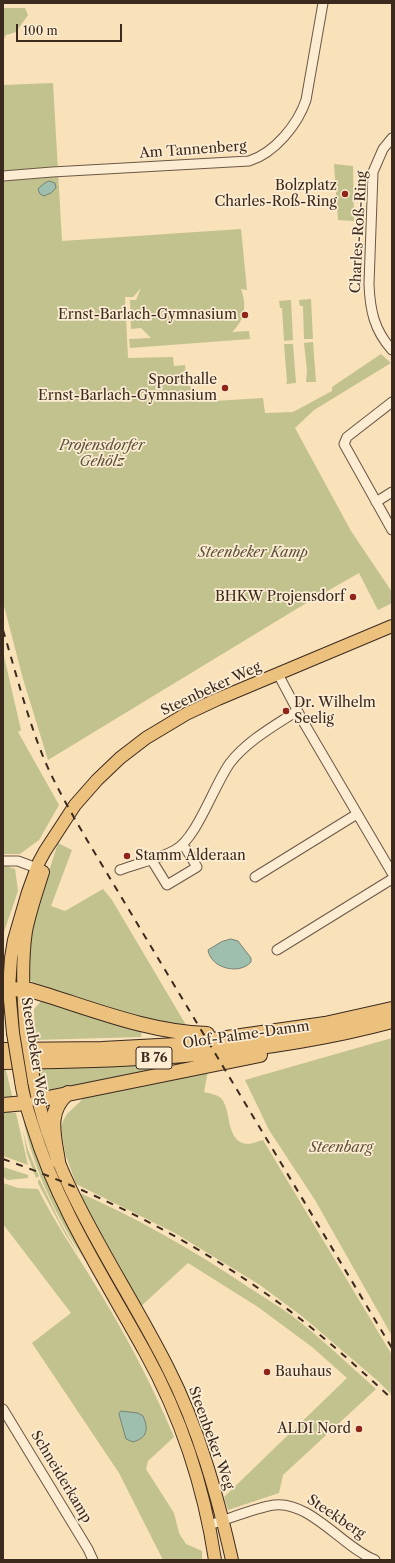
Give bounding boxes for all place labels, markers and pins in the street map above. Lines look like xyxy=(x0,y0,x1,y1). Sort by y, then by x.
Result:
place label: Bolzplatz Charles-Roß-Ring xyxy=(214,178,337,210)
marker: Bolzplatz Charles-Roß-Ring xyxy=(340,189,350,199)
place label: Ernst-Barlach-Gymnasium xyxy=(58,307,237,323)
marker: Ernst-Barlach-Gymnasium xyxy=(240,310,250,320)
place label: Sporthalle Ernst-Barlach-Gymnasium xyxy=(38,372,217,404)
marker: Sporthalle Ernst-Barlach-Gymnasium xyxy=(220,383,230,393)
place label: BHKW Projensdorf xyxy=(215,589,345,605)
marker: BHKW Projensdorf xyxy=(348,592,358,602)
place label: Dr. Wilhelm Seelig xyxy=(294,695,376,728)
marker: Dr. Wilhelm Seelig xyxy=(281,706,291,716)
place label: Stamm Alderaan xyxy=(135,848,246,864)
marker: Stamm Alderaan xyxy=(122,851,132,861)
place label: Bauhaus xyxy=(275,1364,332,1380)
marker: Bauhaus xyxy=(262,1367,272,1377)
place label: ALDI Nord xyxy=(277,1421,351,1437)
marker: ALDI Nord xyxy=(354,1424,364,1434)

